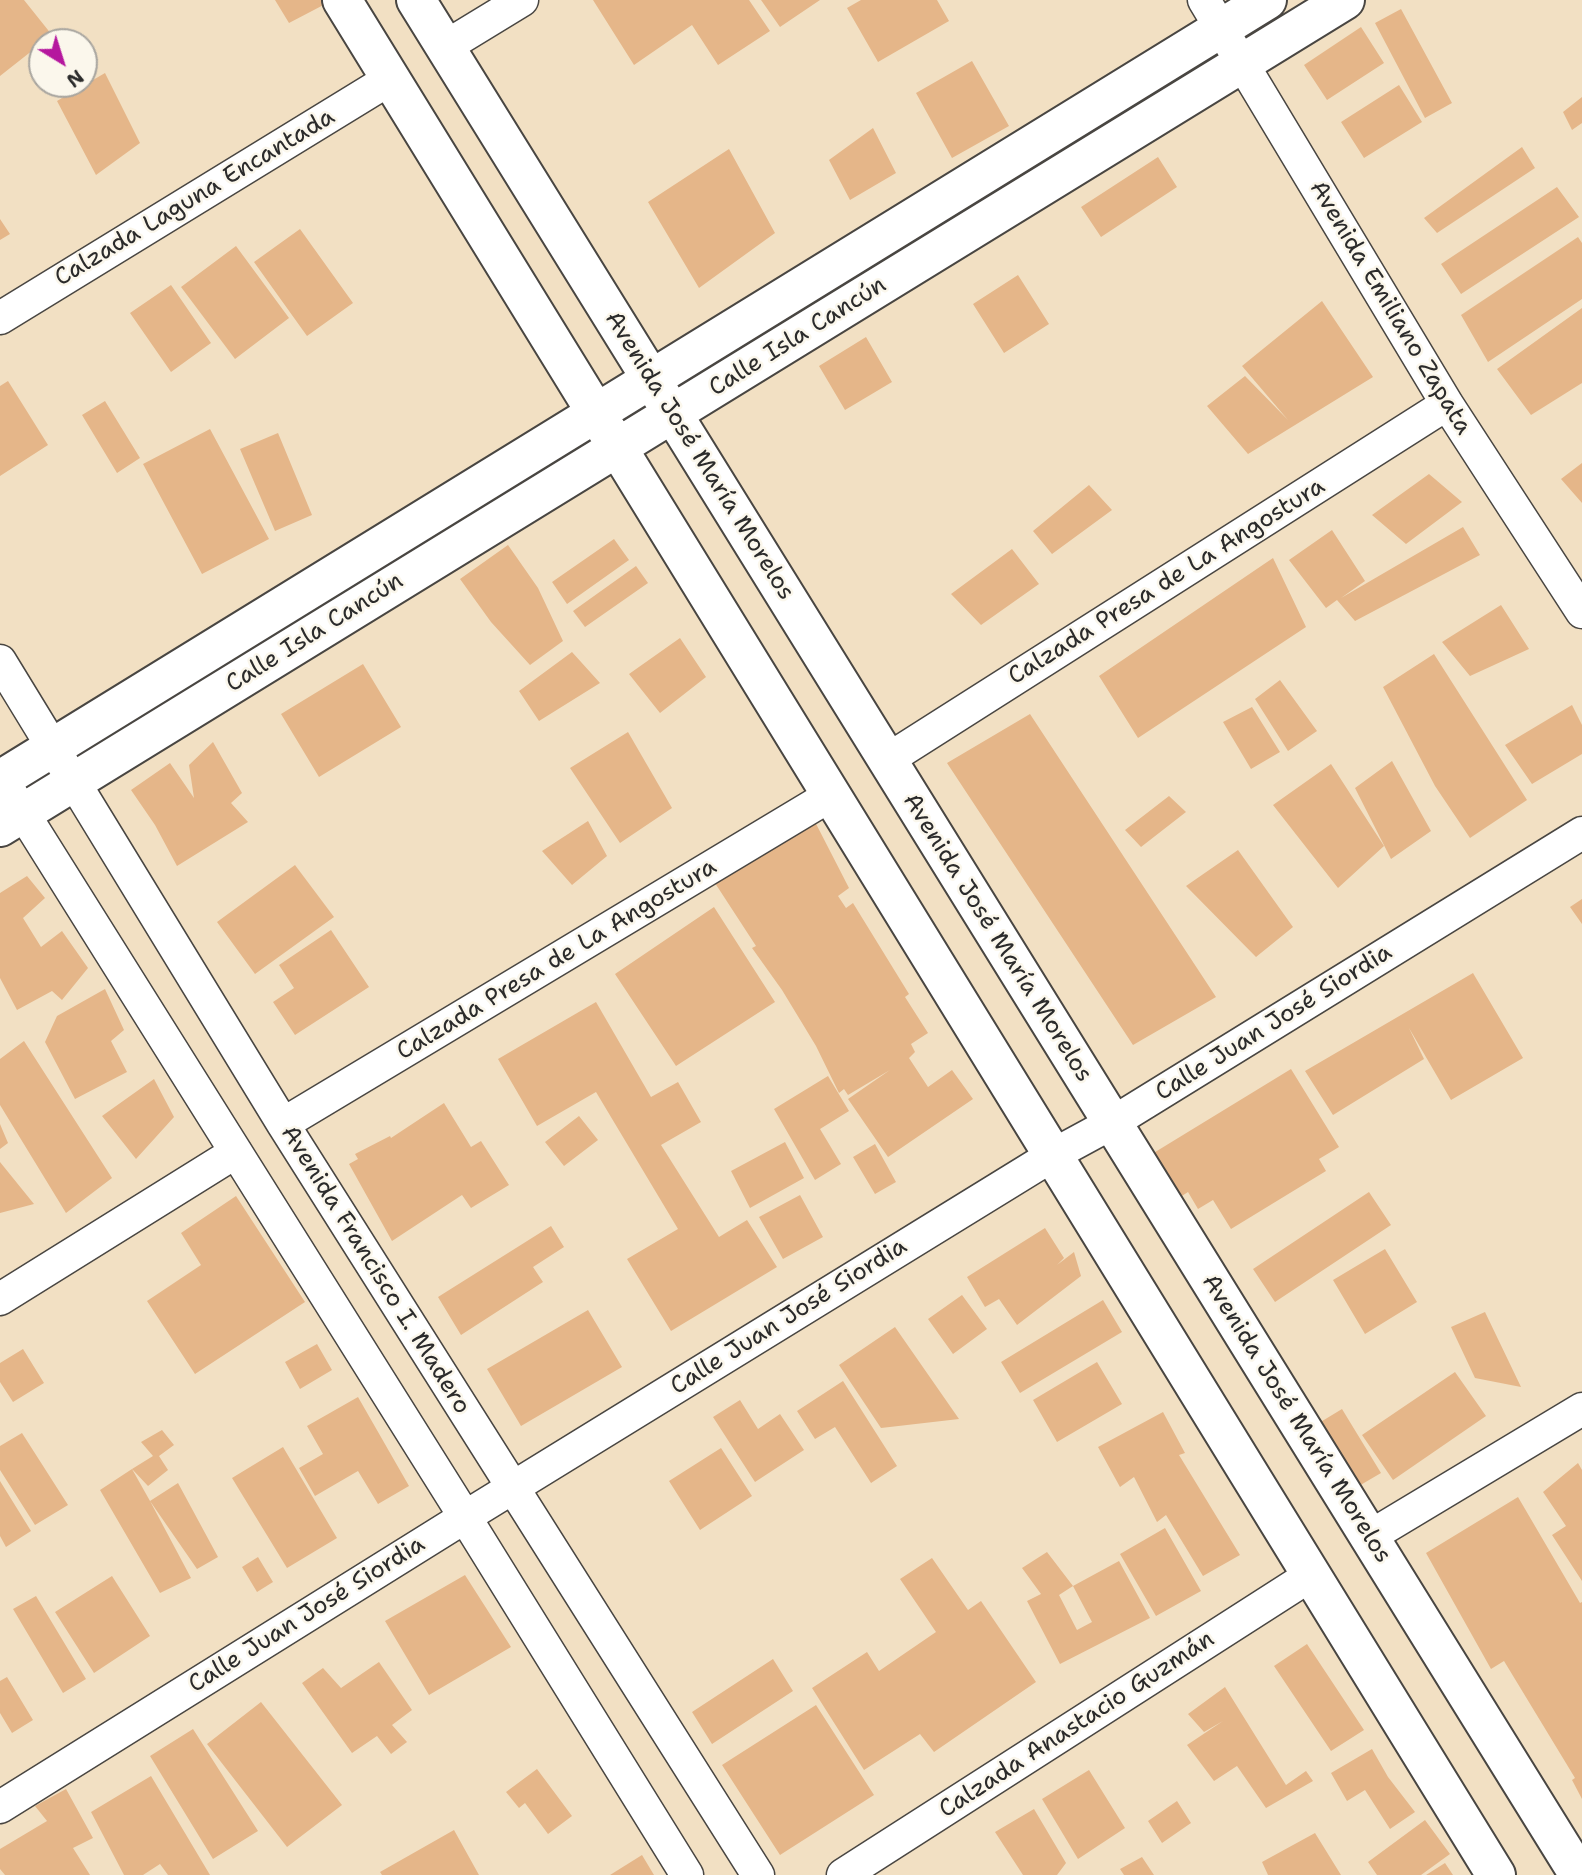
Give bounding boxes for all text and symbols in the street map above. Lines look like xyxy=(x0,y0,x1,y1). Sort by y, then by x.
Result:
north arrow xyxy=(28,28,98,98)
text: N xyxy=(61,64,89,93)
street label: Calzada Laguna Encantada xyxy=(50,103,340,293)
street label: Avenida Emiliano Zapata xyxy=(1303,176,1477,440)
street label: Calle Isla Cancún xyxy=(704,271,892,403)
street label: Avenida José María Morelos xyxy=(598,306,800,606)
street label: Calzada Presa de La Angostura xyxy=(1003,472,1331,692)
street label: Calle Isla Cancún xyxy=(221,567,409,699)
street label: Avenida José María Morelos xyxy=(896,788,1098,1088)
street label: Calzada Presa de La Angostura xyxy=(392,853,722,1067)
street label: Calle Juan José Siordia xyxy=(1150,938,1398,1108)
street label: Avenida Francisco I. Madero xyxy=(274,1120,476,1420)
street label: Calle Juan José Siordia xyxy=(665,1232,913,1402)
street label: Avenida José María Morelos xyxy=(1195,1269,1397,1569)
street label: Calle Juan José Siordia xyxy=(183,1530,431,1700)
street label: Calzada Anastacio Guzmán xyxy=(934,1625,1220,1825)

